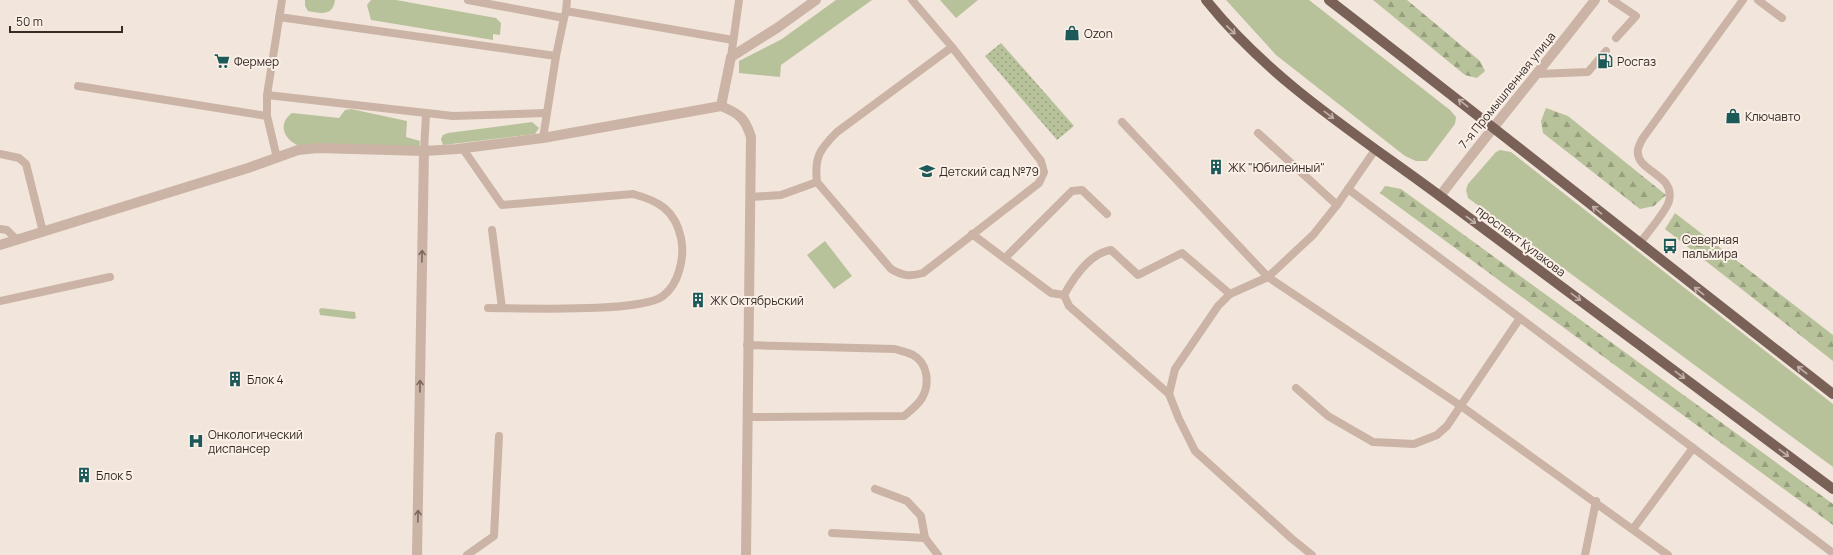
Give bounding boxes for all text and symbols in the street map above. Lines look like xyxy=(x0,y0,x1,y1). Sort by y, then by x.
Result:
scale bar xyxy=(10,8,122,34)
text: 50 m xyxy=(16,13,43,30)
shop icon: Ozon xyxy=(1063,24,1081,42)
place label: Ozon xyxy=(1084,25,1113,42)
one-way arrow xyxy=(1226,25,1236,35)
street label: 7-я Промышленная улица xyxy=(1455,28,1559,152)
supermarket icon: Фермер xyxy=(213,52,231,70)
fuel station icon: Росгаз xyxy=(1596,52,1614,70)
place label: Фермер xyxy=(234,53,279,70)
place label: Росгаз xyxy=(1617,53,1656,70)
one-way arrow xyxy=(1457,99,1468,107)
shop icon: Ключавто xyxy=(1724,107,1742,125)
place label: Ключавто xyxy=(1745,108,1801,125)
one-way arrow xyxy=(1324,110,1335,119)
building icon: ЖК "Юбилейный" xyxy=(1207,158,1225,176)
place label: ЖК "Юбилейный" xyxy=(1228,159,1325,176)
school or university icon: Детский сад №79 xyxy=(918,162,936,180)
place label: Детский сад №79 xyxy=(939,163,1039,180)
street label: проспект Кулакова xyxy=(1473,202,1569,280)
one-way arrow xyxy=(1592,206,1603,214)
one-way arrow xyxy=(1466,215,1477,224)
place label: Северная пальмира xyxy=(1682,231,1739,262)
bus stop icon: Северная пальмира xyxy=(1661,237,1679,255)
one-way arrow xyxy=(418,250,426,263)
one-way arrow xyxy=(1694,286,1705,295)
building icon: ЖК Октябрьский xyxy=(689,291,707,309)
place label: ЖК Октябрьский xyxy=(710,292,804,309)
one-way arrow xyxy=(1570,293,1581,301)
one-way arrow xyxy=(1797,366,1808,374)
building icon: Блок 4 xyxy=(226,370,244,388)
place label: Блок 4 xyxy=(247,371,284,388)
one-way arrow xyxy=(1674,371,1685,379)
one-way arrow xyxy=(416,380,424,393)
place label: Онкологический диспансер xyxy=(208,426,303,457)
hospital icon: Онкологический диспансер xyxy=(187,432,205,450)
one-way arrow xyxy=(1779,448,1790,457)
building icon: Блок 5 xyxy=(75,466,93,484)
place label: Блок 5 xyxy=(96,467,133,484)
one-way arrow xyxy=(414,510,422,523)

